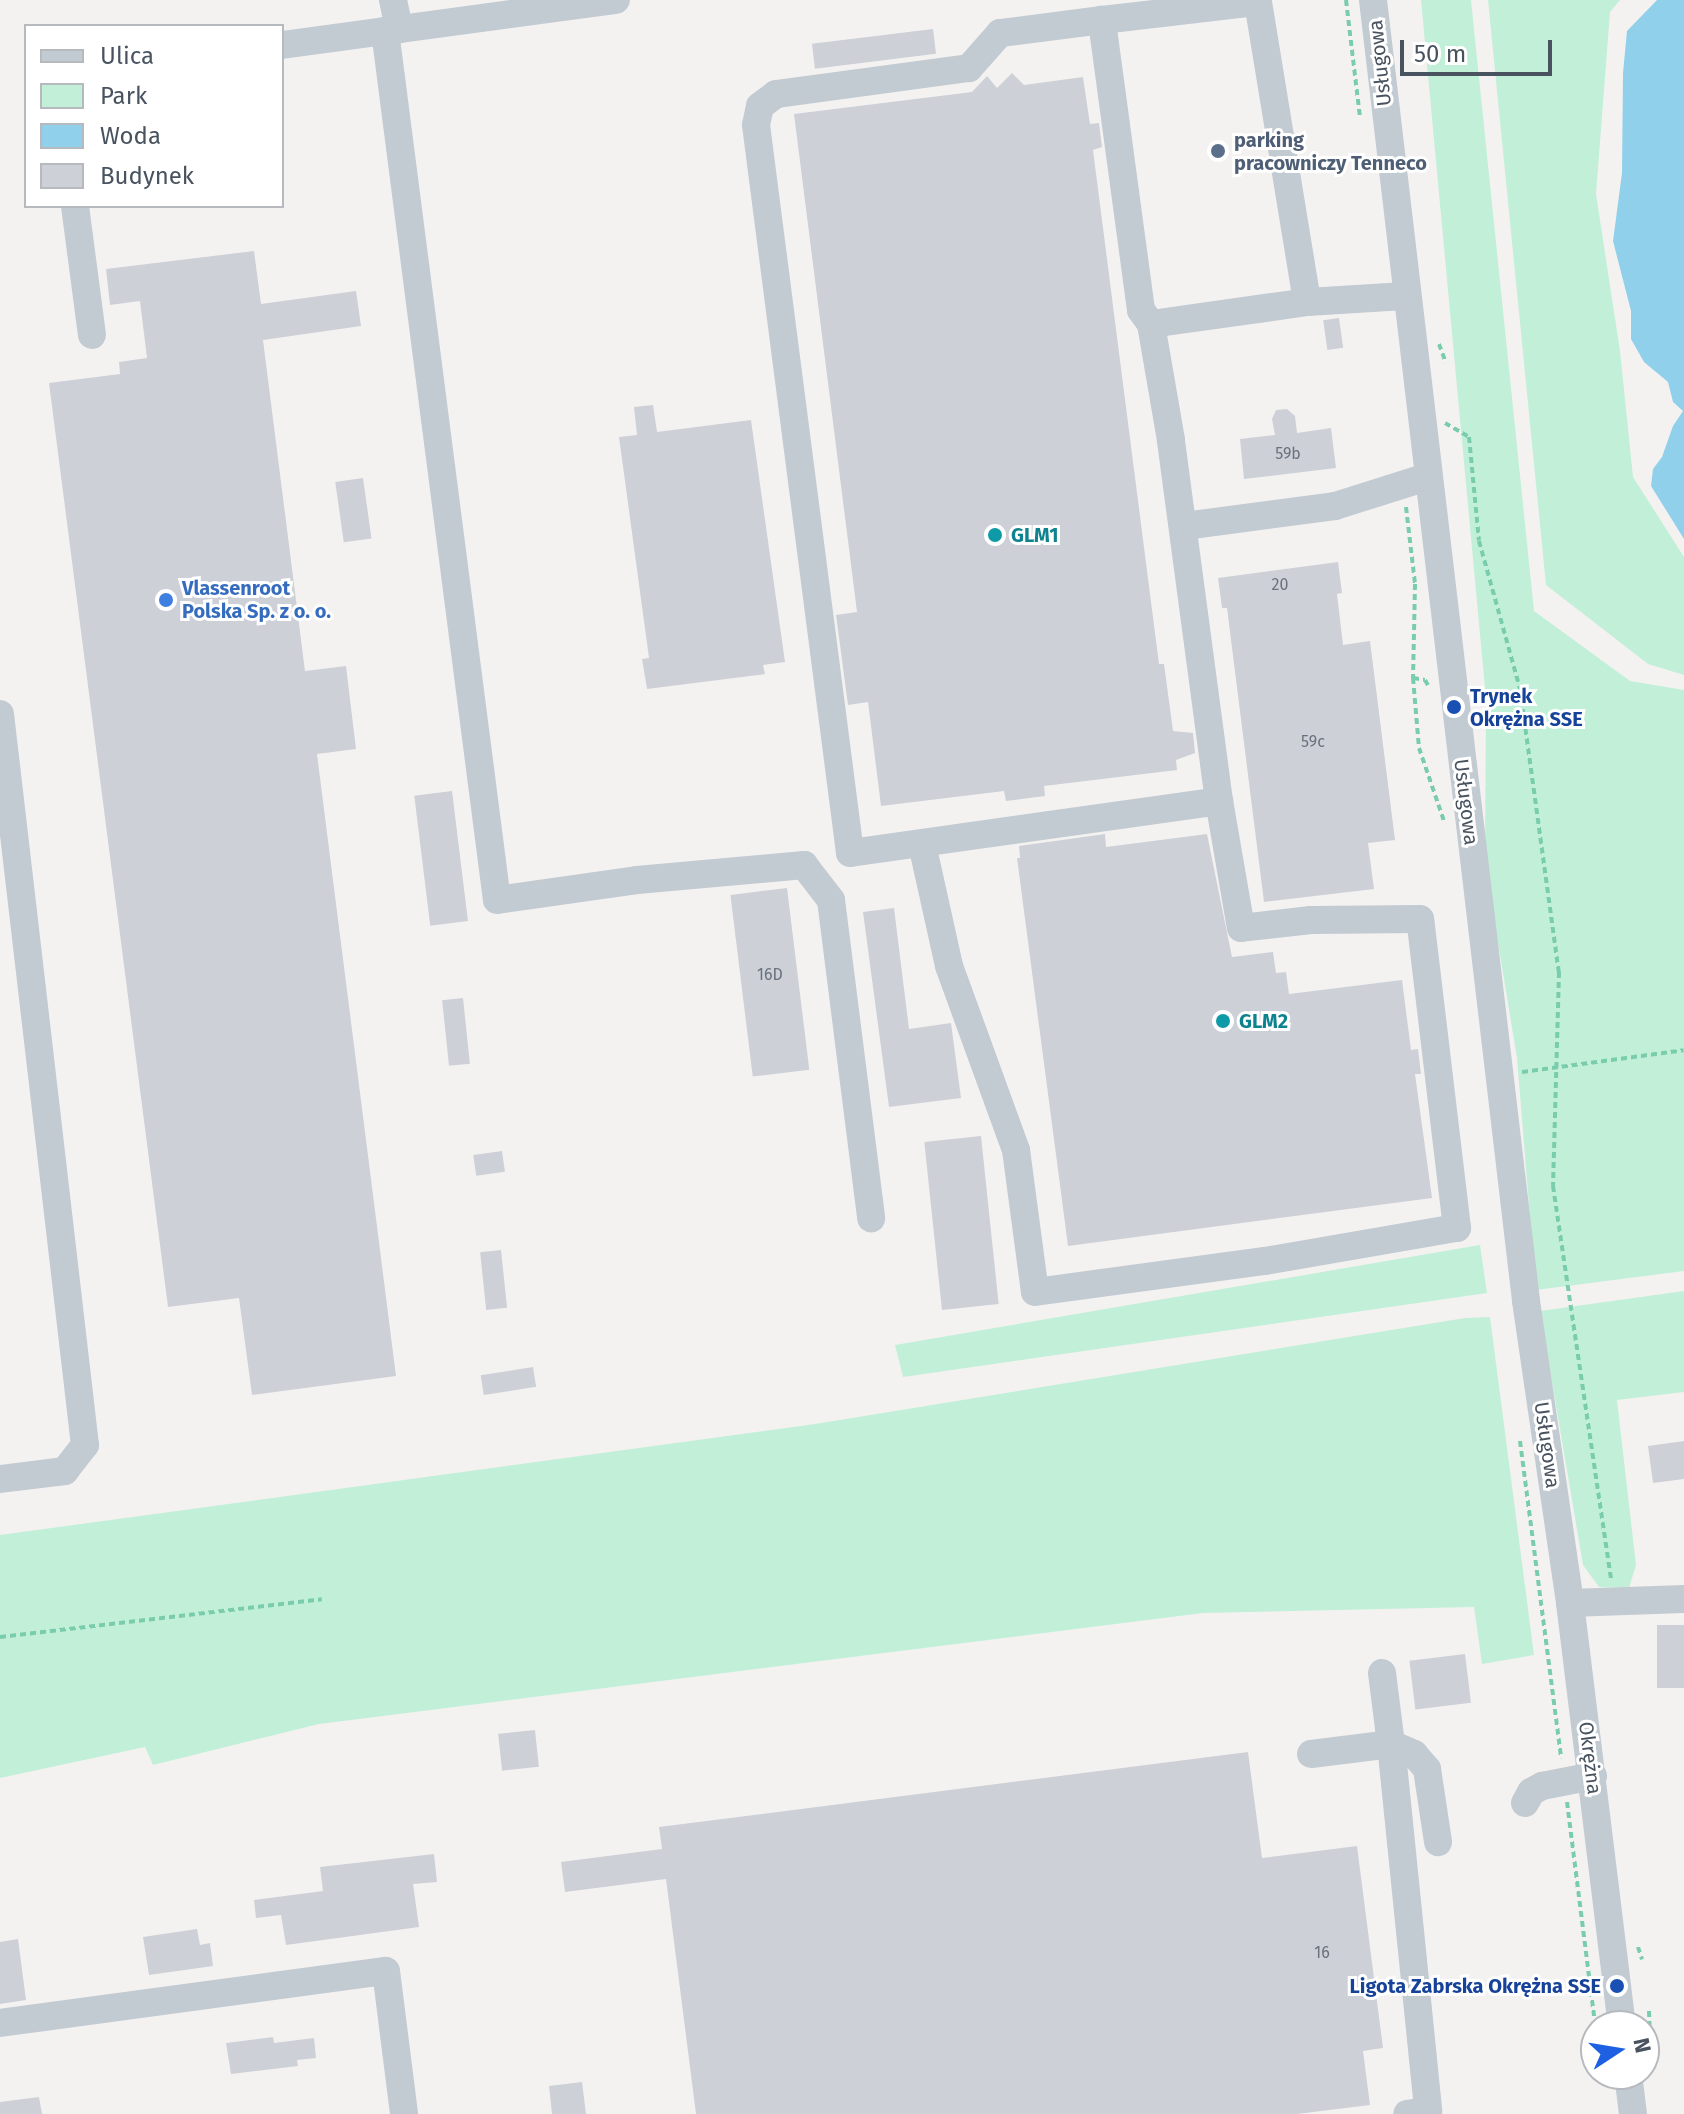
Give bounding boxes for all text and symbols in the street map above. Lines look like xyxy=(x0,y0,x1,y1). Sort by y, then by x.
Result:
street label: Usługowa xyxy=(1364,19,1396,107)
legend xyxy=(24,24,284,208)
scale bar xyxy=(1404,24,1556,74)
text: 50 m xyxy=(1414,40,1466,68)
text: Ulica xyxy=(100,42,154,70)
text: Park xyxy=(100,82,147,110)
text: Woda xyxy=(100,122,161,150)
place label: parking pracowniczy Tenneco xyxy=(1234,128,1427,175)
marker: parking pracowniczy Tenneco xyxy=(1209,142,1227,160)
text: Budynek xyxy=(100,162,194,190)
house number: 59b xyxy=(1275,444,1301,464)
place label: GLM1 xyxy=(1011,523,1059,547)
marker: GLM1 xyxy=(986,526,1004,544)
house number: 20 xyxy=(1272,575,1288,595)
place label: Vlassenroot Polska Sp. z o. o. xyxy=(182,576,331,623)
marker: Vlassenroot Polska Sp. z o. o. xyxy=(157,591,175,609)
place label: Trynek Okrężna SSE xyxy=(1470,684,1583,731)
marker: Trynek Okrężna SSE xyxy=(1445,698,1463,716)
house number: 59c xyxy=(1301,732,1325,752)
street label: Usługowa xyxy=(1449,757,1483,847)
house number: 16D xyxy=(757,965,783,985)
place label: GLM2 xyxy=(1239,1009,1288,1033)
marker: GLM2 xyxy=(1214,1012,1232,1030)
street label: Usługowa xyxy=(1529,1400,1565,1490)
street label: Okrężna xyxy=(1574,1720,1606,1796)
house number: 16 xyxy=(1314,1943,1330,1963)
place label: Ligota Zabrska Okrężna SSE xyxy=(1350,1974,1601,1998)
marker: Ligota Zabrska Okrężna SSE xyxy=(1608,1977,1626,1995)
north arrow xyxy=(1580,2010,1660,2090)
text: N xyxy=(1627,2035,1657,2055)

